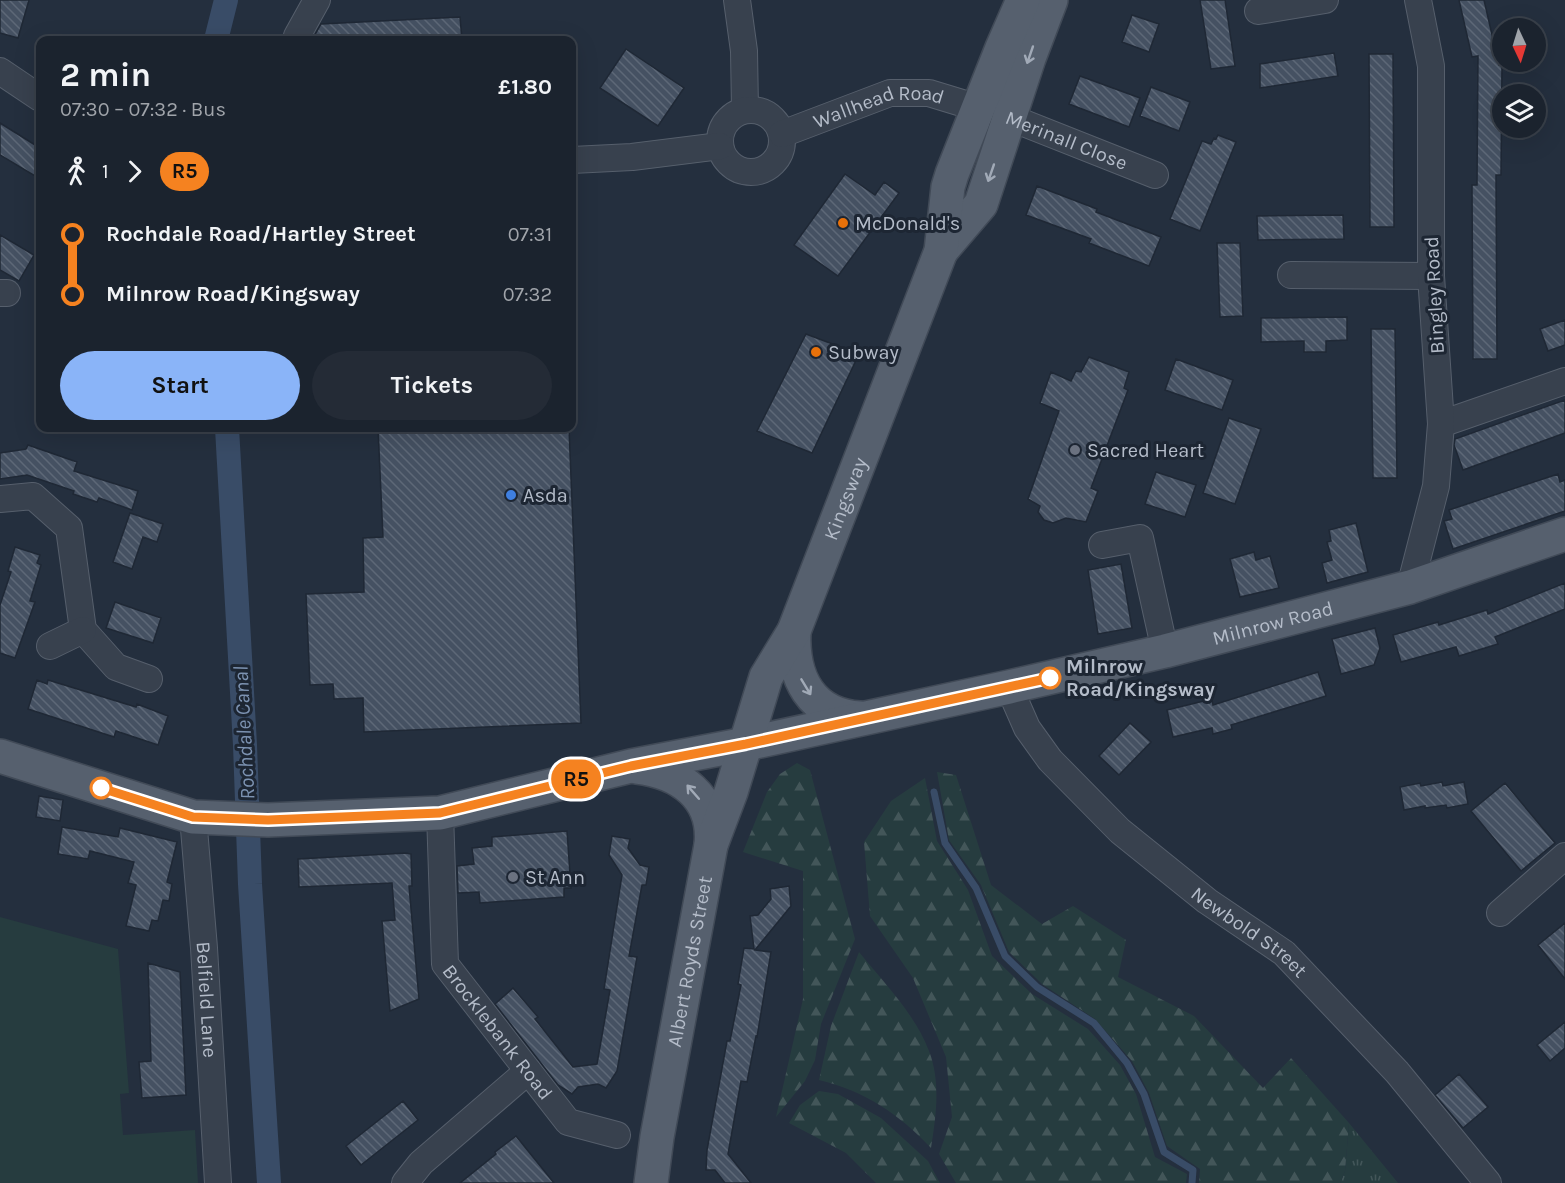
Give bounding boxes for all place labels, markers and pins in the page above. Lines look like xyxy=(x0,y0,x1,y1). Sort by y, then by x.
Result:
place label: McDonald's xyxy=(855,212,960,235)
marker: McDonald's xyxy=(836,216,850,230)
place label: Subway xyxy=(828,341,899,364)
marker: Subway xyxy=(809,345,823,359)
place label: Sacred Heart xyxy=(1087,439,1204,462)
marker: Sacred Heart xyxy=(1068,443,1082,457)
place label: Asda xyxy=(523,484,568,507)
marker: Asda xyxy=(504,488,518,502)
place label: Milnrow Road/Kingsway xyxy=(1066,655,1215,701)
marker: Milnrow Road/Kingsway xyxy=(1039,667,1061,689)
unlabelled marker xyxy=(90,777,112,799)
place label: St Ann xyxy=(525,866,585,889)
marker: St Ann xyxy=(506,870,520,884)

